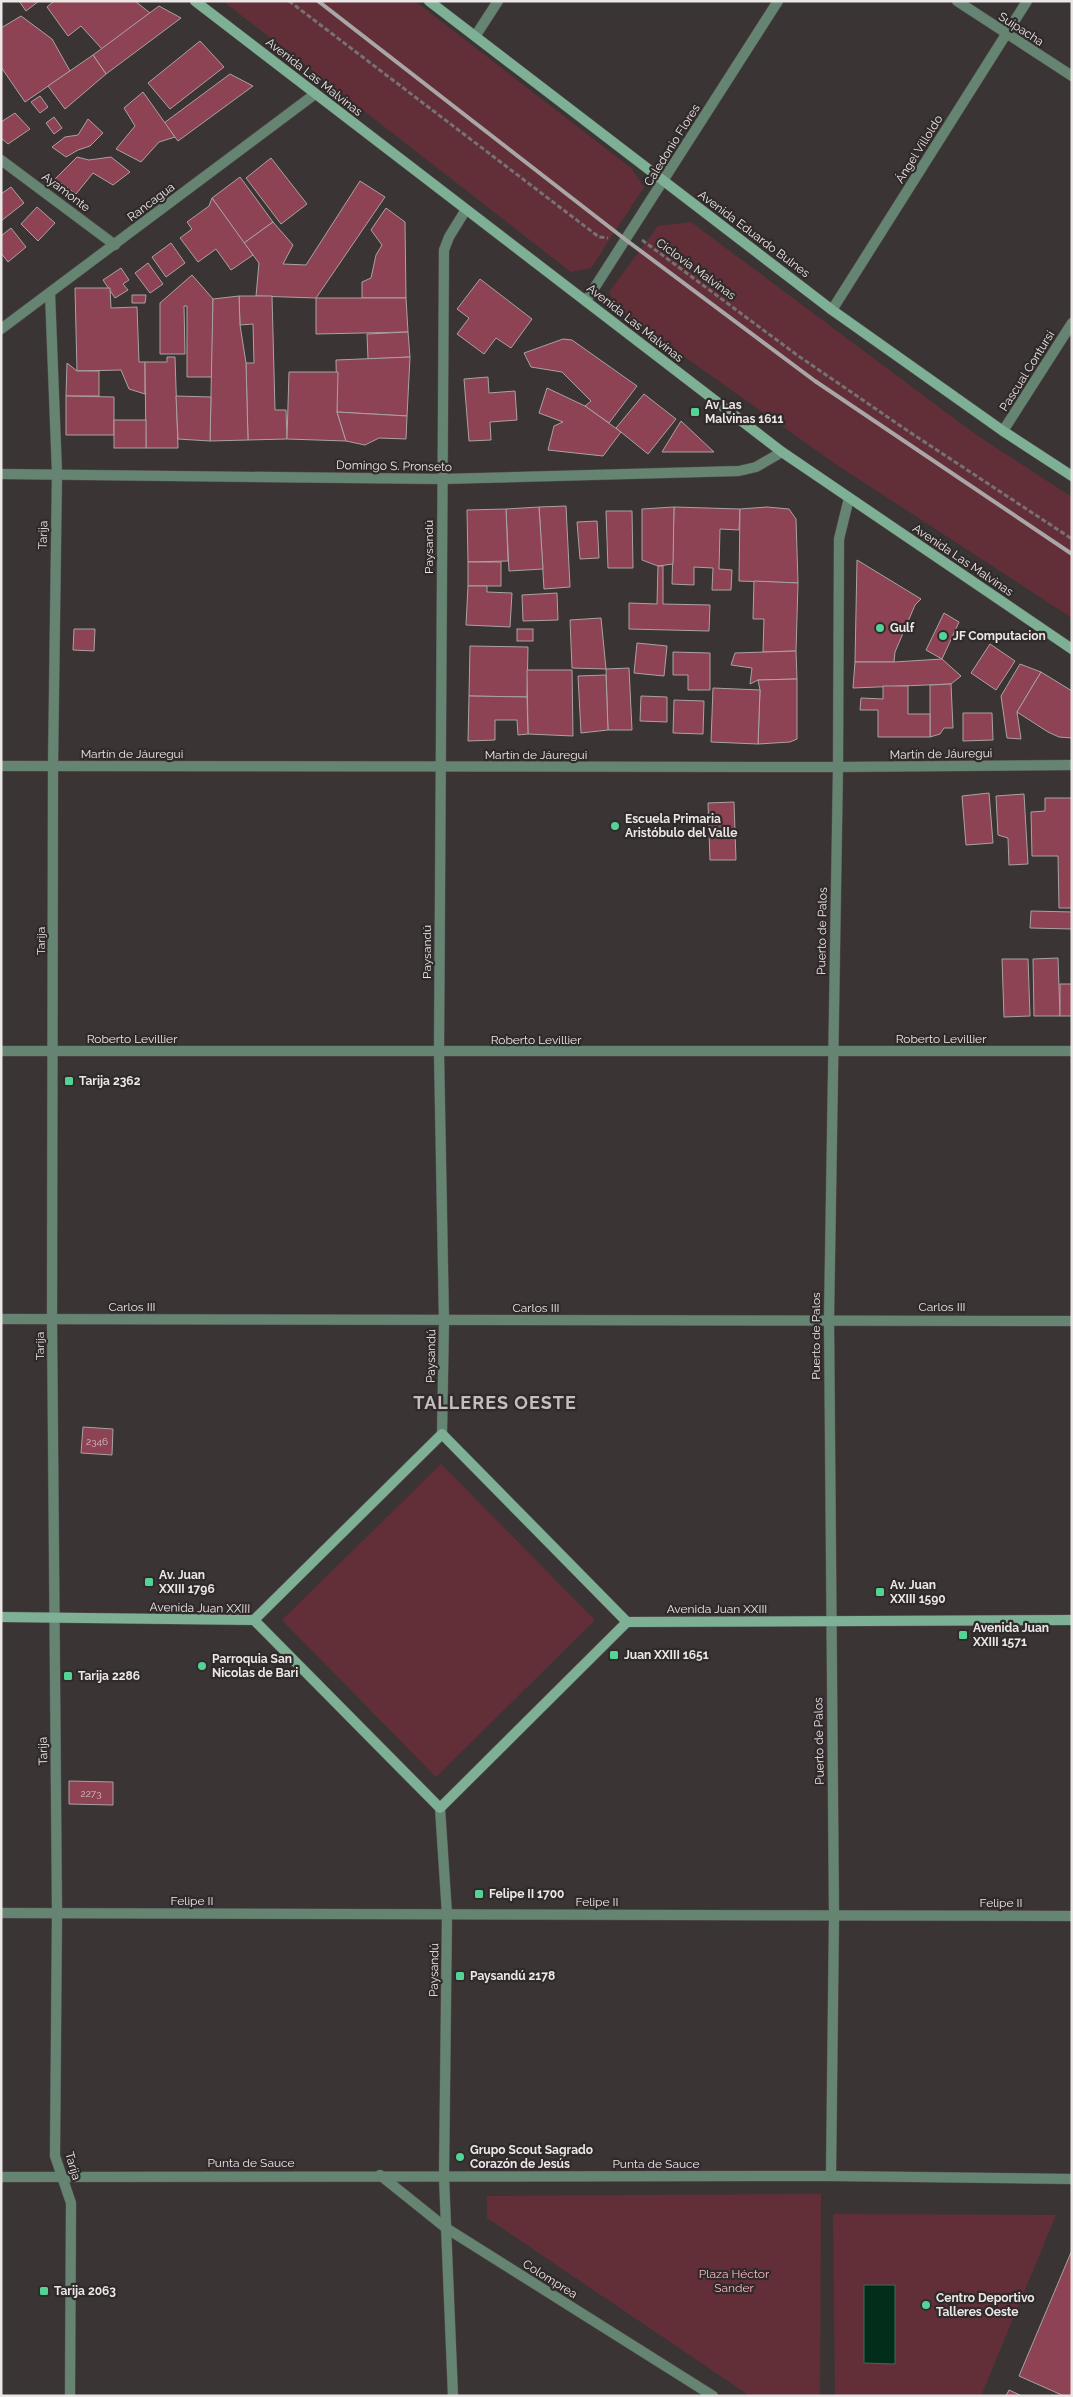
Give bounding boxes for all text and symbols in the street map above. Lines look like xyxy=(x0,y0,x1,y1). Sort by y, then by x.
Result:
street label: Suipacha xyxy=(996,9,1046,49)
street label: Avenida Las Malvinas xyxy=(263,35,365,119)
street label: Caledonio Flores xyxy=(641,101,703,188)
street label: Ángel Villoldo xyxy=(893,112,945,186)
street label: Ayamonte xyxy=(39,169,93,215)
street label: Rancagua xyxy=(125,180,177,224)
street label: Avenida Eduardo Bulnes xyxy=(696,188,813,281)
street label: Ciclovia Malvinas xyxy=(654,236,739,303)
street label: Avenida Las Malvinas xyxy=(584,281,686,365)
street label: Pascual Contursi xyxy=(997,328,1057,414)
place label: Av Las Malvinas 1611 xyxy=(705,398,783,426)
marker: Av Las Malvinas 1611 xyxy=(689,406,701,418)
street label: Domingo S. Pronseto xyxy=(336,458,452,474)
street label: Paysandú xyxy=(422,520,436,574)
street label: Tarija xyxy=(36,521,50,549)
street label: Avenida Las Malvinas xyxy=(910,521,1016,599)
place label: Gulf xyxy=(890,621,915,635)
marker: Gulf xyxy=(874,622,886,634)
place label: JF Computacion xyxy=(953,629,1046,643)
marker: JF Computacion xyxy=(937,630,949,642)
street label: Martín de Jáuregui xyxy=(890,746,992,762)
street label: Martín de Jáuregui xyxy=(81,747,183,761)
street label: Martín de Jáuregui xyxy=(485,748,587,762)
place label: Escuela Primaria Aristóbulo del Valle xyxy=(625,812,737,840)
marker: Escuela Primaria Aristóbulo del Valle xyxy=(609,820,621,832)
street label: Puerto de Palos xyxy=(814,887,830,975)
street label: Paysandú xyxy=(420,925,434,979)
street label: Tarija xyxy=(34,927,48,955)
street label: Roberto Levillier xyxy=(87,1032,178,1046)
street label: Roberto Levillier xyxy=(896,1032,987,1046)
street label: Roberto Levillier xyxy=(491,1033,582,1047)
place label: Tarija 2362 xyxy=(79,1074,141,1088)
marker: Tarija 2362 xyxy=(63,1075,75,1087)
street label: Puerto de Palos xyxy=(809,1292,823,1380)
street label: Carlos III xyxy=(108,1300,156,1314)
street label: Carlos III xyxy=(918,1300,966,1314)
street label: Carlos III xyxy=(512,1301,560,1315)
street label: Paysandú xyxy=(424,1329,438,1383)
street label: Tarija xyxy=(33,1332,47,1360)
district label: TALLERES OESTE xyxy=(413,1392,577,1413)
house number: 2346 xyxy=(86,1436,108,1447)
place label: Av. Juan XXIII 1796 xyxy=(158,1568,215,1596)
marker: Av. Juan XXIII 1796 xyxy=(143,1576,155,1588)
place label: Av. Juan XXIII 1590 xyxy=(889,1578,946,1606)
marker: Av. Juan XXIII 1590 xyxy=(874,1586,886,1598)
street label: Avenida Juan XXIII xyxy=(150,1600,250,1616)
street label: Avenida Juan XXIII xyxy=(667,1602,767,1616)
place label: Avenida Juan XXIII 1571 xyxy=(972,1621,1049,1649)
marker: Avenida Juan XXIII 1571 xyxy=(957,1629,969,1641)
place label: Juan XXIII 1651 xyxy=(624,1648,709,1662)
marker: Juan XXIII 1651 xyxy=(608,1649,620,1661)
place label: Parroquia San Nicolas de Bari xyxy=(212,1652,298,1680)
marker: Parroquia San Nicolas de Bari xyxy=(196,1660,208,1672)
place label: Tarija 2286 xyxy=(78,1669,140,1683)
marker: Tarija 2286 xyxy=(62,1670,74,1682)
street label: Puerto de Palos xyxy=(811,1697,827,1785)
street label: Tarija xyxy=(36,1737,50,1765)
house number: 2273 xyxy=(80,1788,102,1799)
place label: Felipe II 1700 xyxy=(489,1887,564,1901)
marker: Felipe II 1700 xyxy=(473,1888,485,1900)
street label: Felipe II xyxy=(170,1894,214,1908)
street label: Felipe II xyxy=(575,1895,619,1909)
street label: Felipe II xyxy=(979,1896,1023,1910)
street label: Paysandú xyxy=(427,1943,441,1997)
place label: Paysandú 2178 xyxy=(470,1969,555,1983)
marker: Paysandú 2178 xyxy=(454,1970,466,1982)
place label: Grupo Scout Sagrado Corazón de Jesús xyxy=(470,2143,593,2171)
street label: Tarija xyxy=(62,2150,84,2182)
marker: Grupo Scout Sagrado Corazón de Jesús xyxy=(454,2151,466,2163)
street label: Punta de Sauce xyxy=(207,2156,295,2170)
street label: Punta de Sauce xyxy=(612,2157,700,2171)
street label: Colomprea xyxy=(520,2257,580,2301)
park label: Plaza Héctor Sander xyxy=(699,2267,770,2295)
place label: Tarija 2063 xyxy=(54,2284,116,2298)
marker: Tarija 2063 xyxy=(38,2285,50,2297)
place label: Centro Deportivo Talleres Oeste xyxy=(936,2291,1035,2319)
marker: Centro Deportivo Talleres Oeste xyxy=(920,2299,932,2311)

